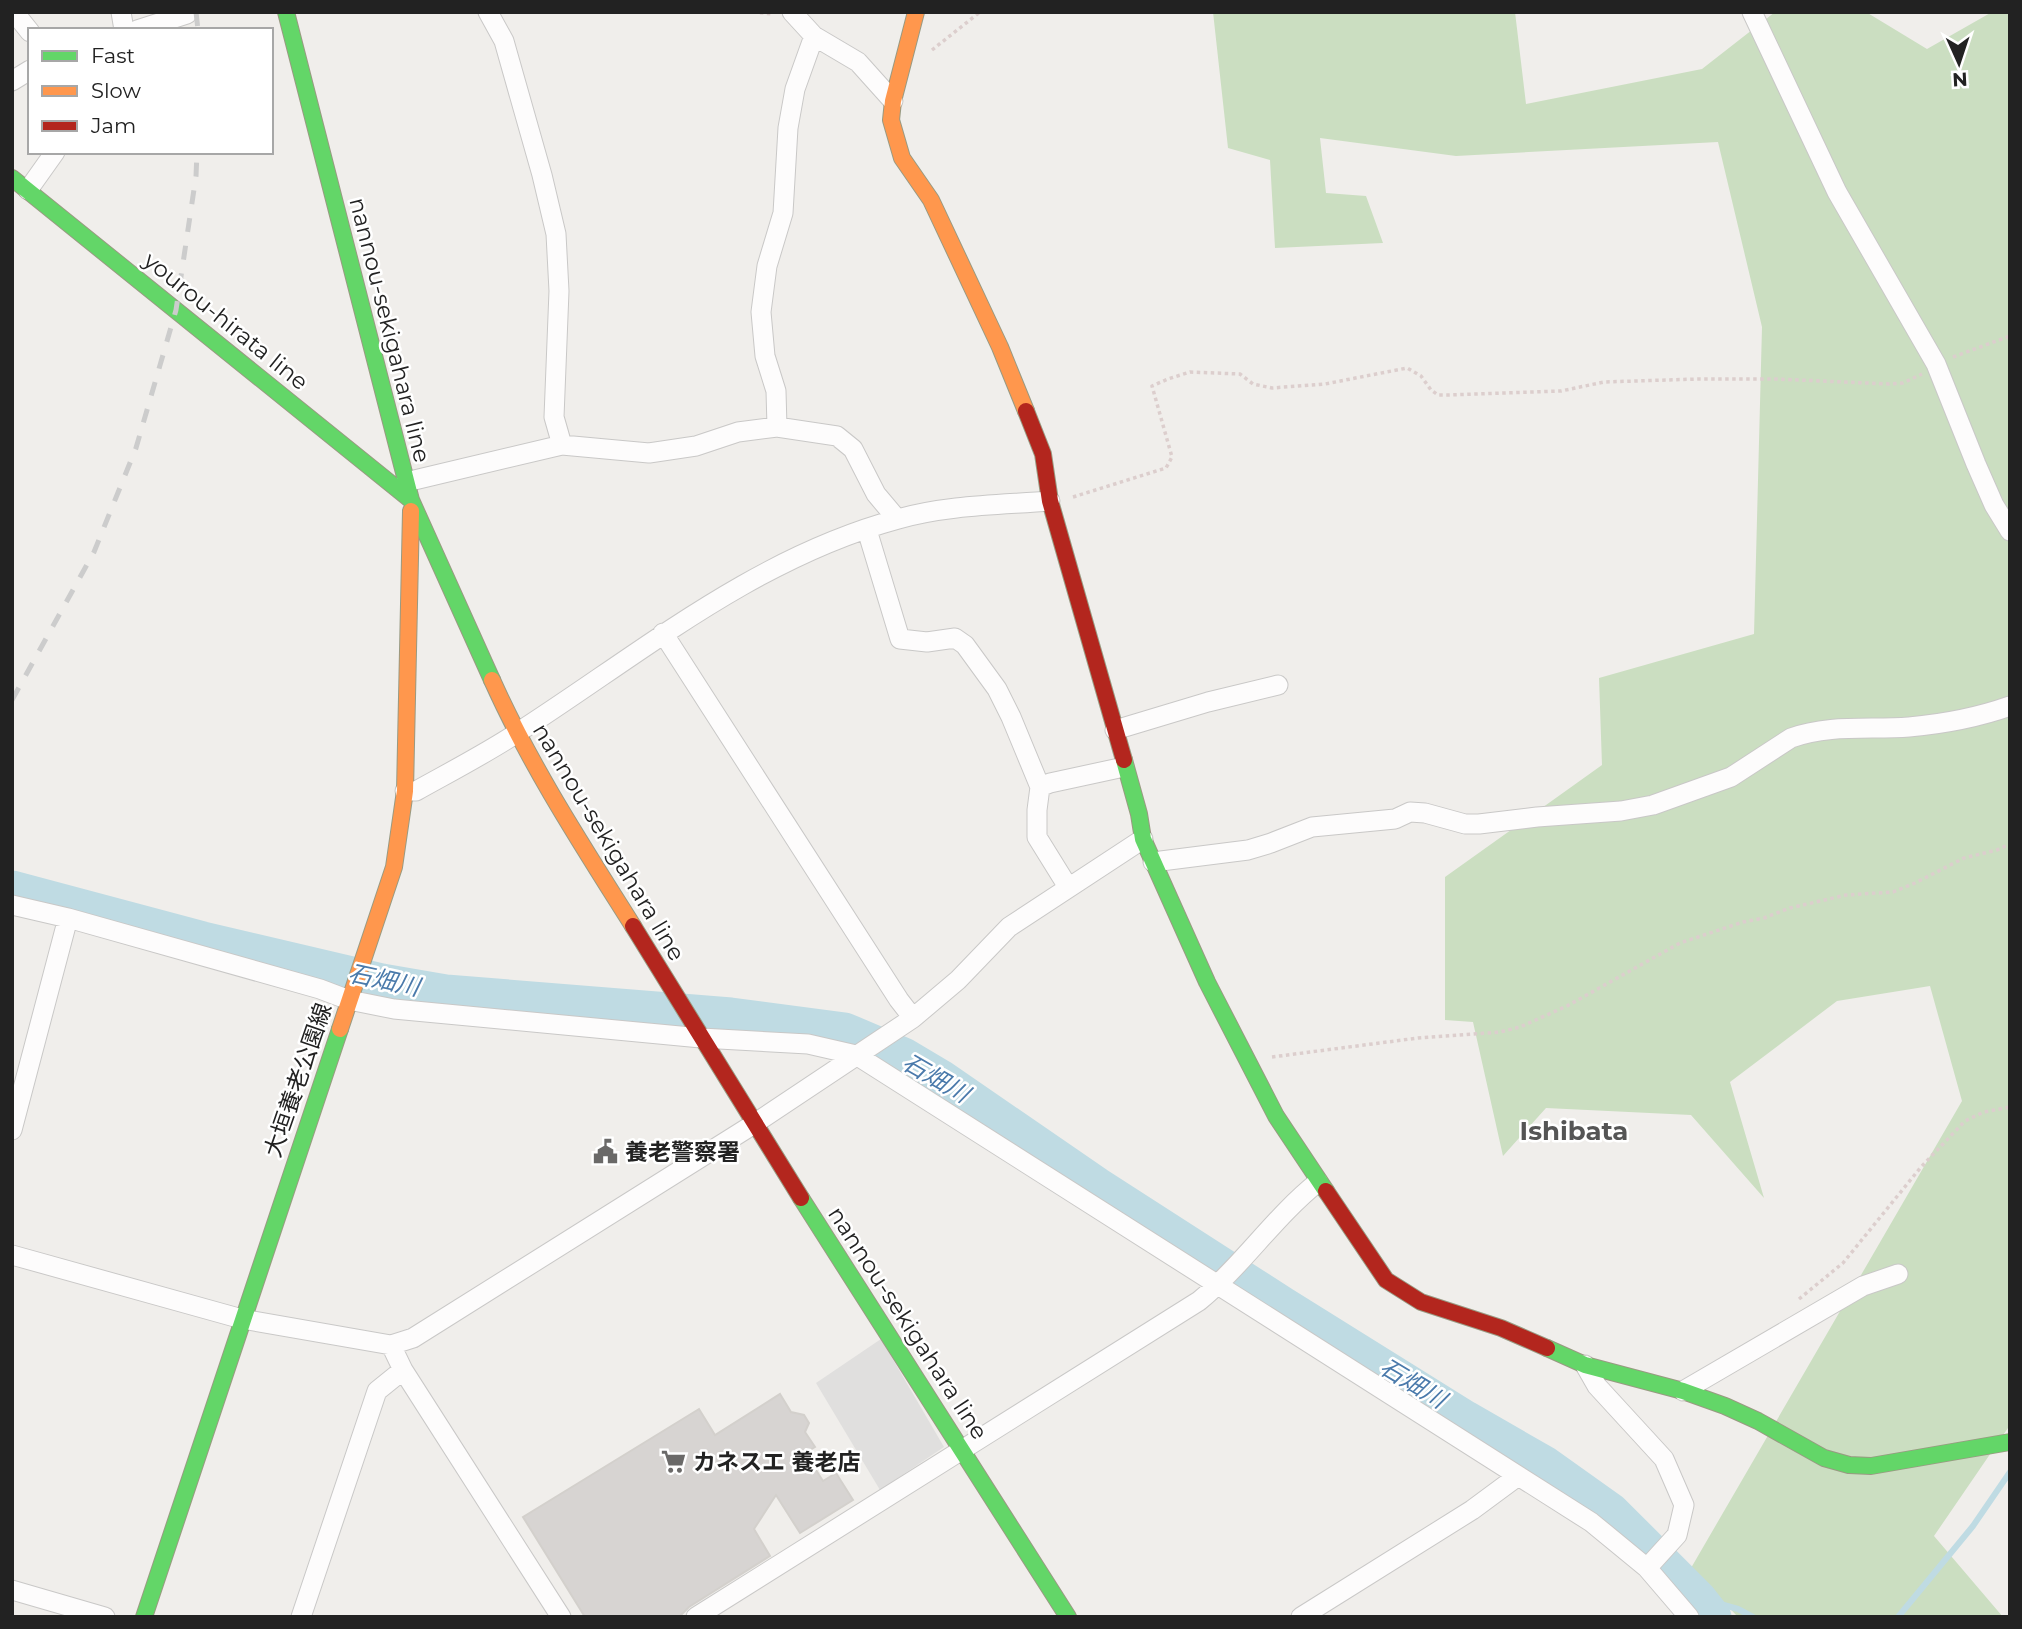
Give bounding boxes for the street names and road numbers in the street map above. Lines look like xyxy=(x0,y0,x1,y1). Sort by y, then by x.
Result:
street label: nannou-sekigahara line xyxy=(344,195,436,465)
street label: yourou-hirata line xyxy=(137,245,314,396)
street label: nannou-sekigahara line xyxy=(527,718,691,966)
street label: 大垣養老公園線 xyxy=(259,999,337,1161)
street label: nannou-sekigahara line xyxy=(822,1201,994,1445)

